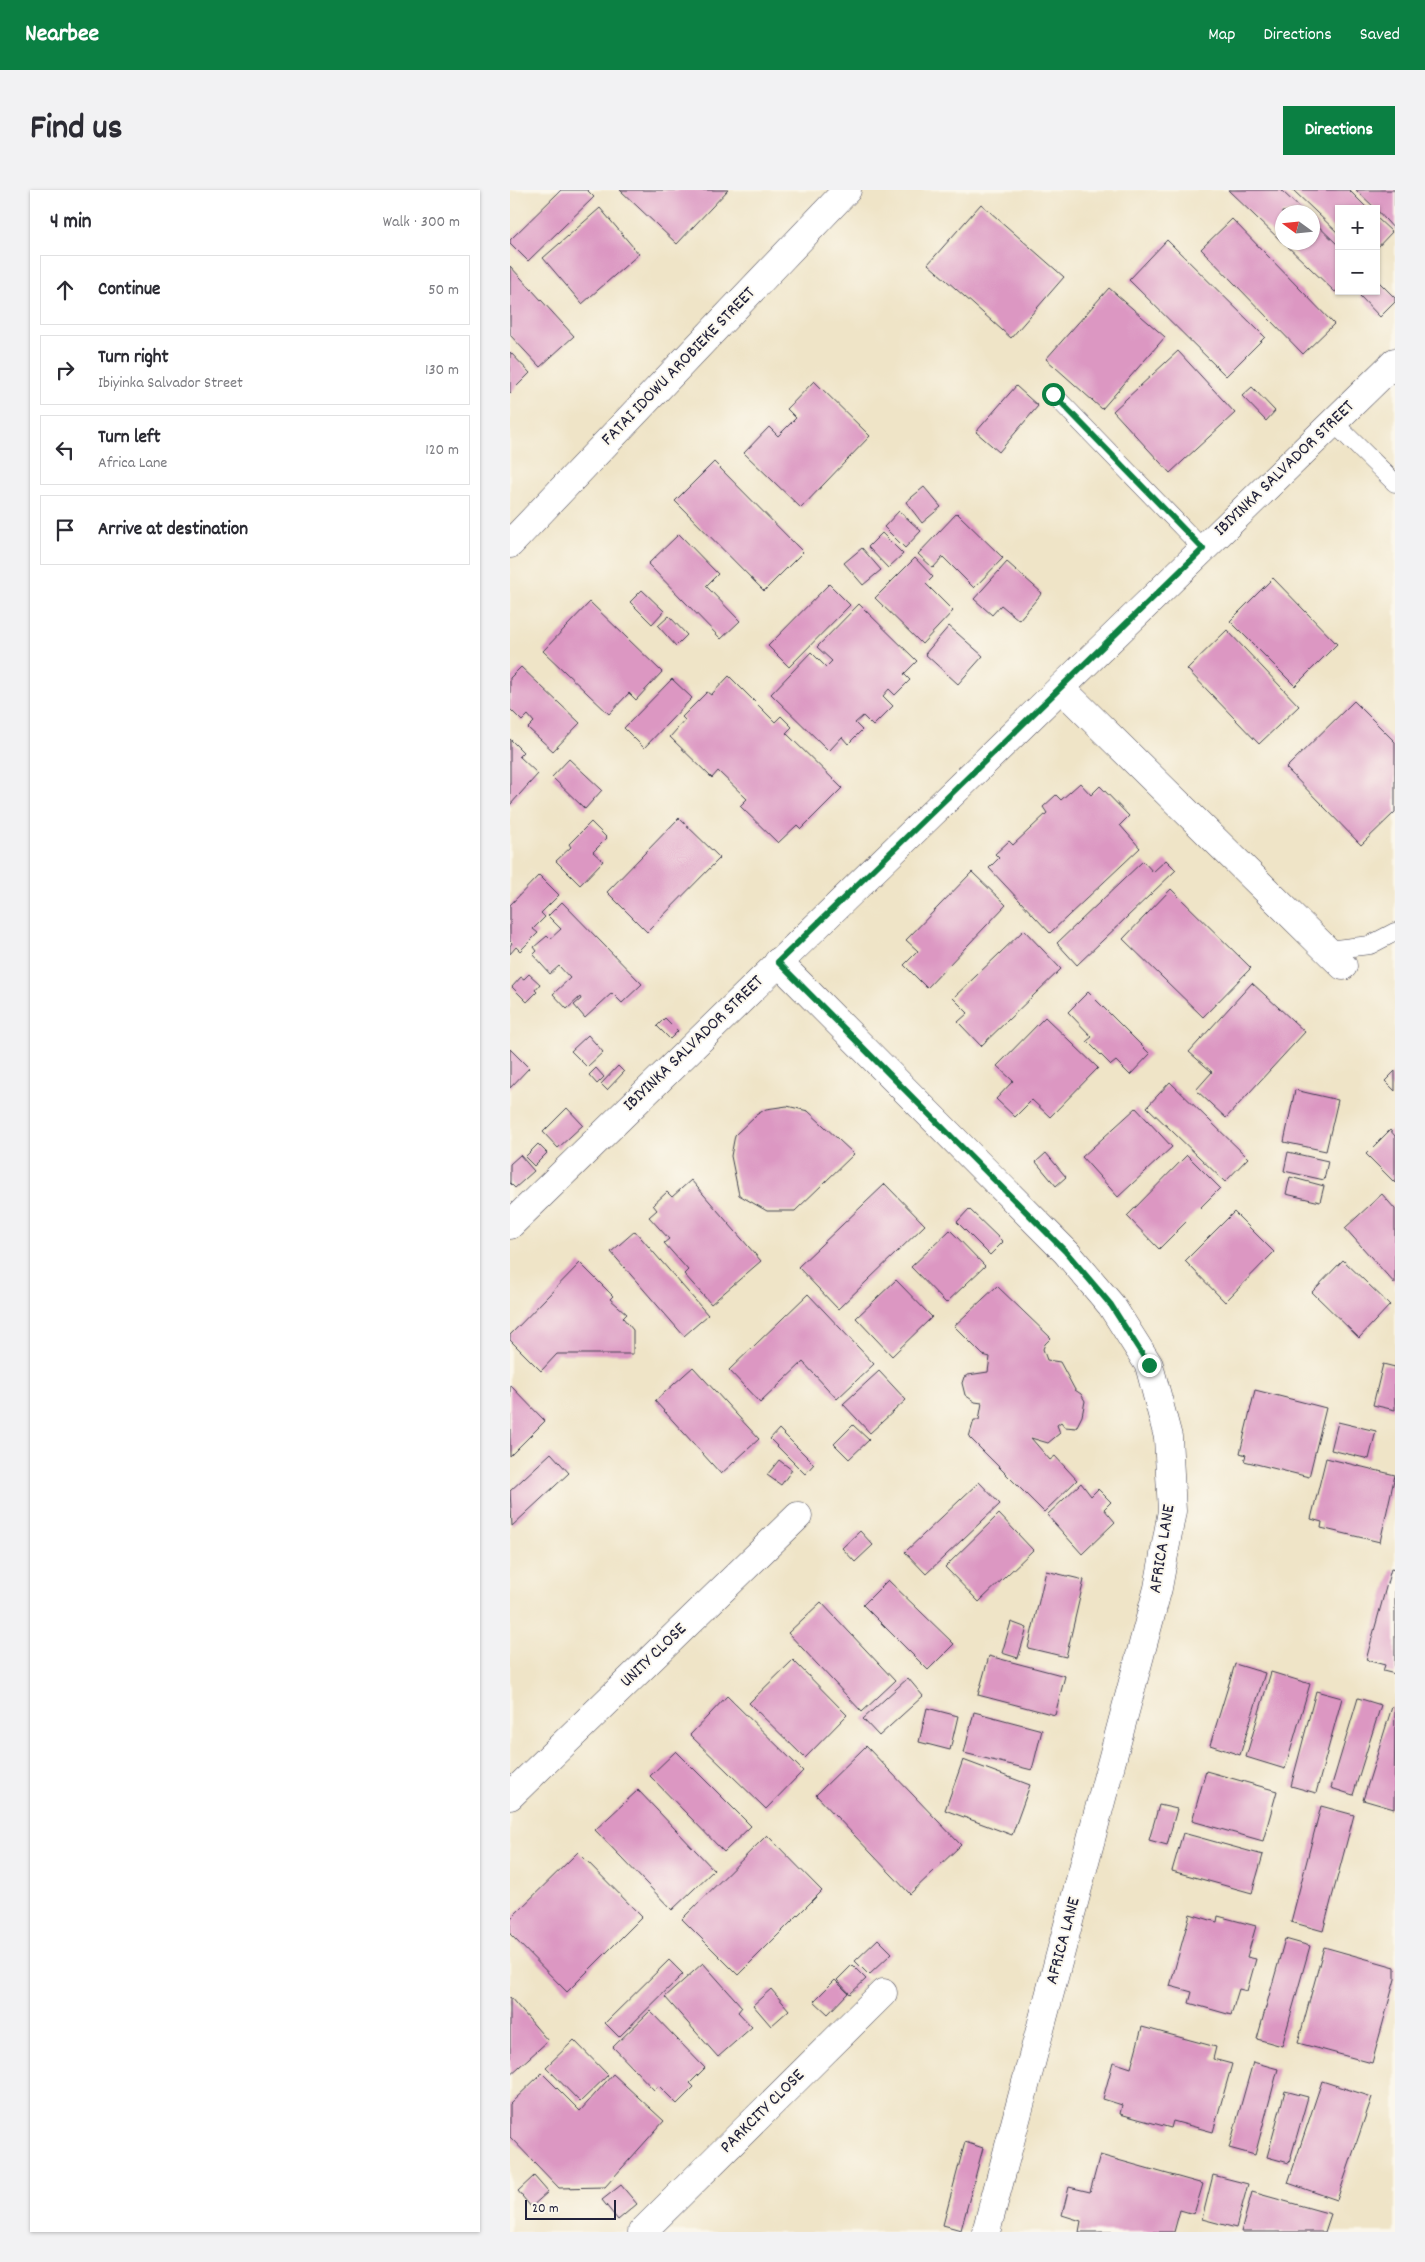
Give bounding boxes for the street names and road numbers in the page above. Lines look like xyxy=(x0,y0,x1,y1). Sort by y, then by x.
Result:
street label: FATAI IDOWU AROBIEKE STREET xyxy=(596,282,762,452)
street label: IBIYINKA SALVADOR STREET xyxy=(1209,395,1361,543)
street label: IBIYINKA SALVADOR STREET xyxy=(618,970,770,1118)
street label: AFRICA LANE xyxy=(1144,1503,1182,1595)
street label: UNITY CLOSE xyxy=(615,1618,693,1694)
street label: AFRICA LANE xyxy=(1040,1895,1088,1987)
street label: PARKCITY CLOSE xyxy=(715,2064,811,2160)

